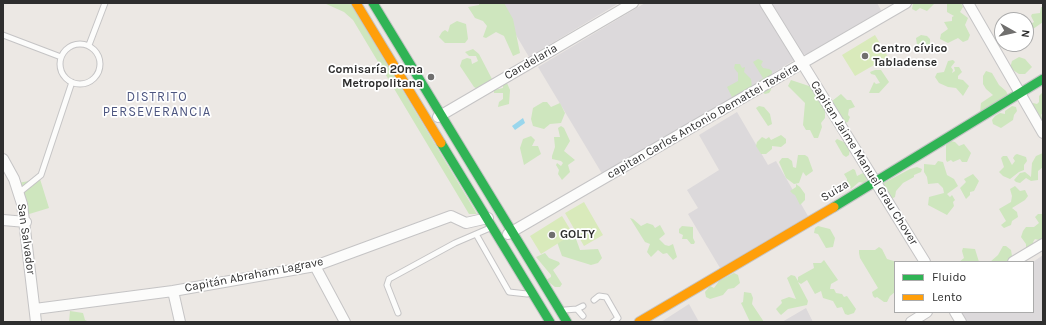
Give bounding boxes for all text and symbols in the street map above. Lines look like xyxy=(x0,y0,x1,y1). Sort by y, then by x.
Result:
north arrow xyxy=(994,12,1034,52)
text: N xyxy=(1018,29,1032,38)
street label: Candelaria xyxy=(502,41,560,83)
place label: Centro cívico Tabladense xyxy=(873,42,947,70)
marker: Centro cívico Tabladense xyxy=(860,51,870,61)
street label: capitan Carlos Antonio Demattei Texeira xyxy=(605,60,801,182)
place label: Comisaría 20ma Metropolitana xyxy=(328,63,423,91)
marker: Comisaría 20ma Metropolitana xyxy=(426,72,436,82)
street label: Capitan Jaime Manuel Grau Chover xyxy=(807,78,921,248)
district label: DISTRITO PERSEVERANCIA xyxy=(103,89,211,120)
street label: Suiza xyxy=(818,177,852,205)
street label: San Salvador xyxy=(14,202,38,276)
place label: GOLTY xyxy=(560,228,595,242)
marker: GOLTY xyxy=(547,230,557,240)
street label: Capitán Abraham Lagrave xyxy=(184,255,324,295)
legend xyxy=(894,261,1034,313)
text: Fluido xyxy=(932,270,966,284)
text: Lento xyxy=(932,290,962,304)

